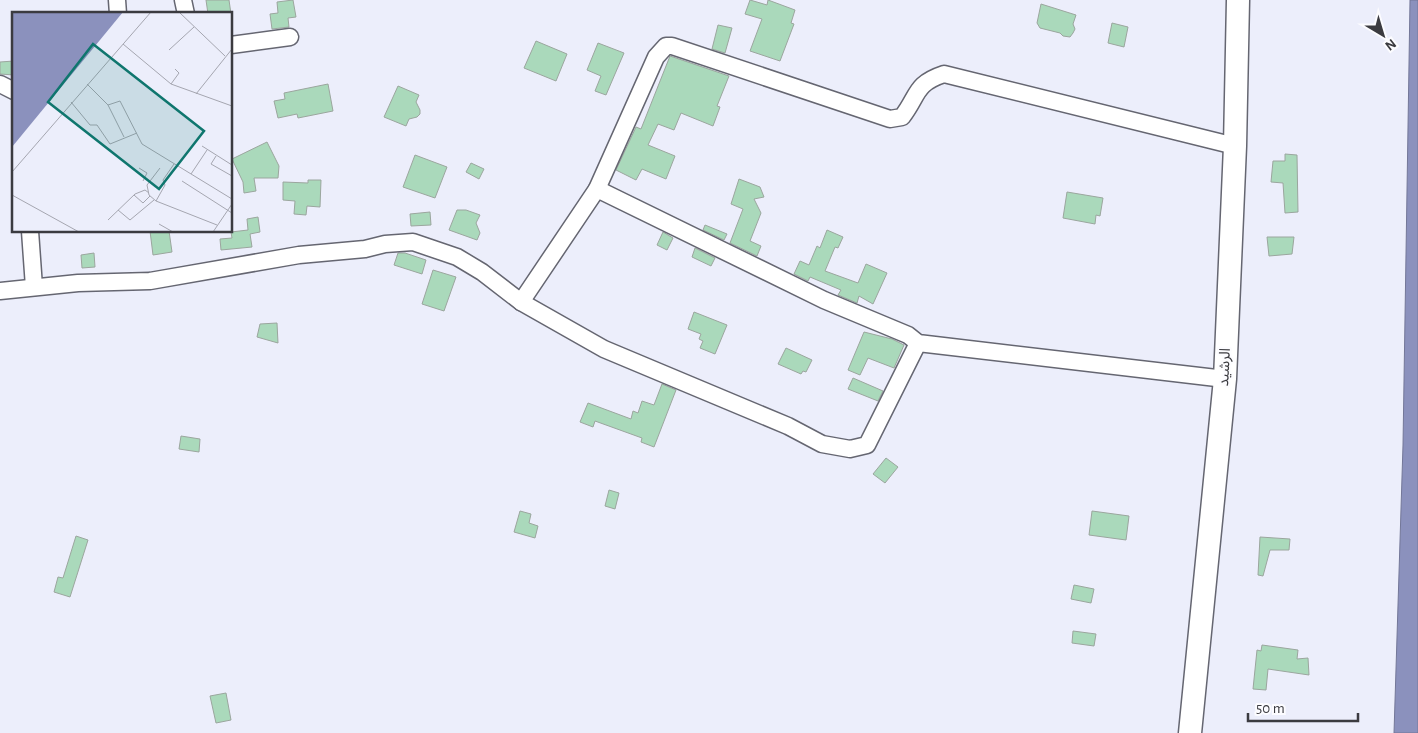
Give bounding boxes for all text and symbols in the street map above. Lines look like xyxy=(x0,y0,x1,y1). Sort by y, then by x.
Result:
north arrow xyxy=(1358,10,1408,60)
inset map xyxy=(12,12,232,232)
text: N xyxy=(1382,36,1399,53)
street label: الرشيد xyxy=(1216,348,1234,387)
scale bar xyxy=(1248,690,1358,722)
text: 50 m xyxy=(1256,701,1285,716)

